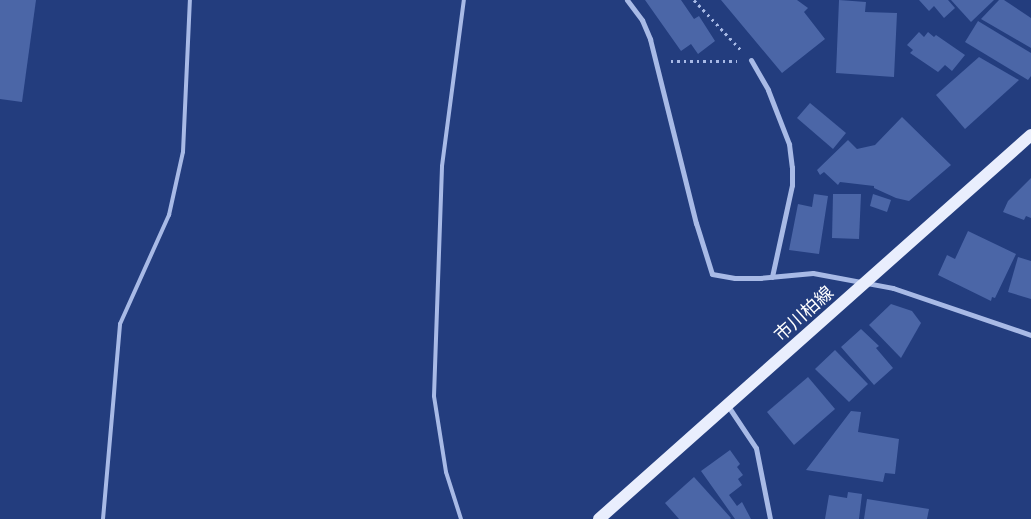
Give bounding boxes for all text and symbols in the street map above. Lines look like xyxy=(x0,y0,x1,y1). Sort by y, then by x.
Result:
street label: 市川柏線 xyxy=(770,282,838,346)

